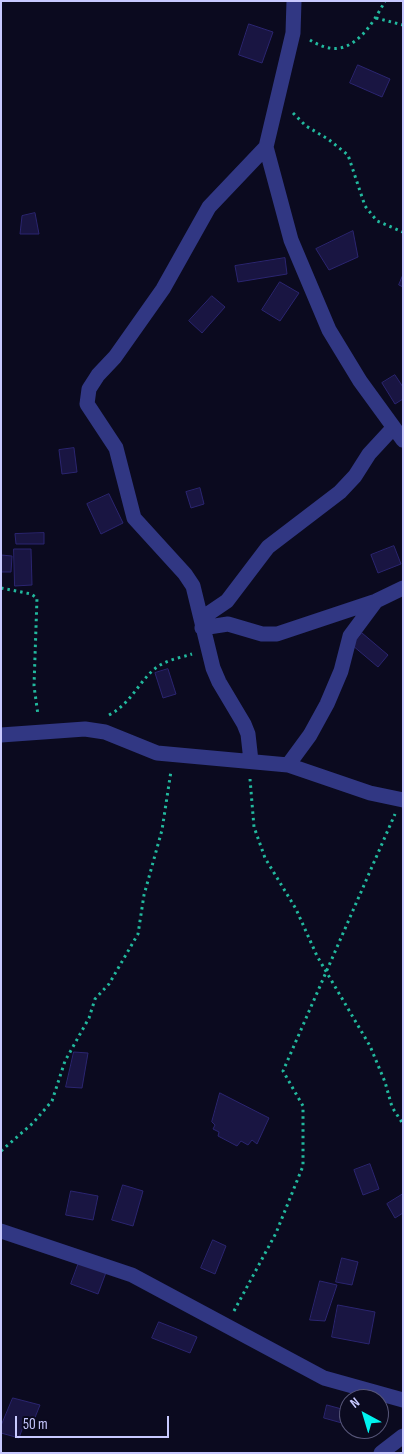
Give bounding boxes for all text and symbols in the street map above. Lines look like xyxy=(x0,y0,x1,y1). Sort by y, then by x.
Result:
north arrow xyxy=(339,1389,389,1439)
text: N xyxy=(347,1394,363,1412)
scale bar xyxy=(18,1406,171,1438)
text: 50 m xyxy=(23,1415,48,1434)

